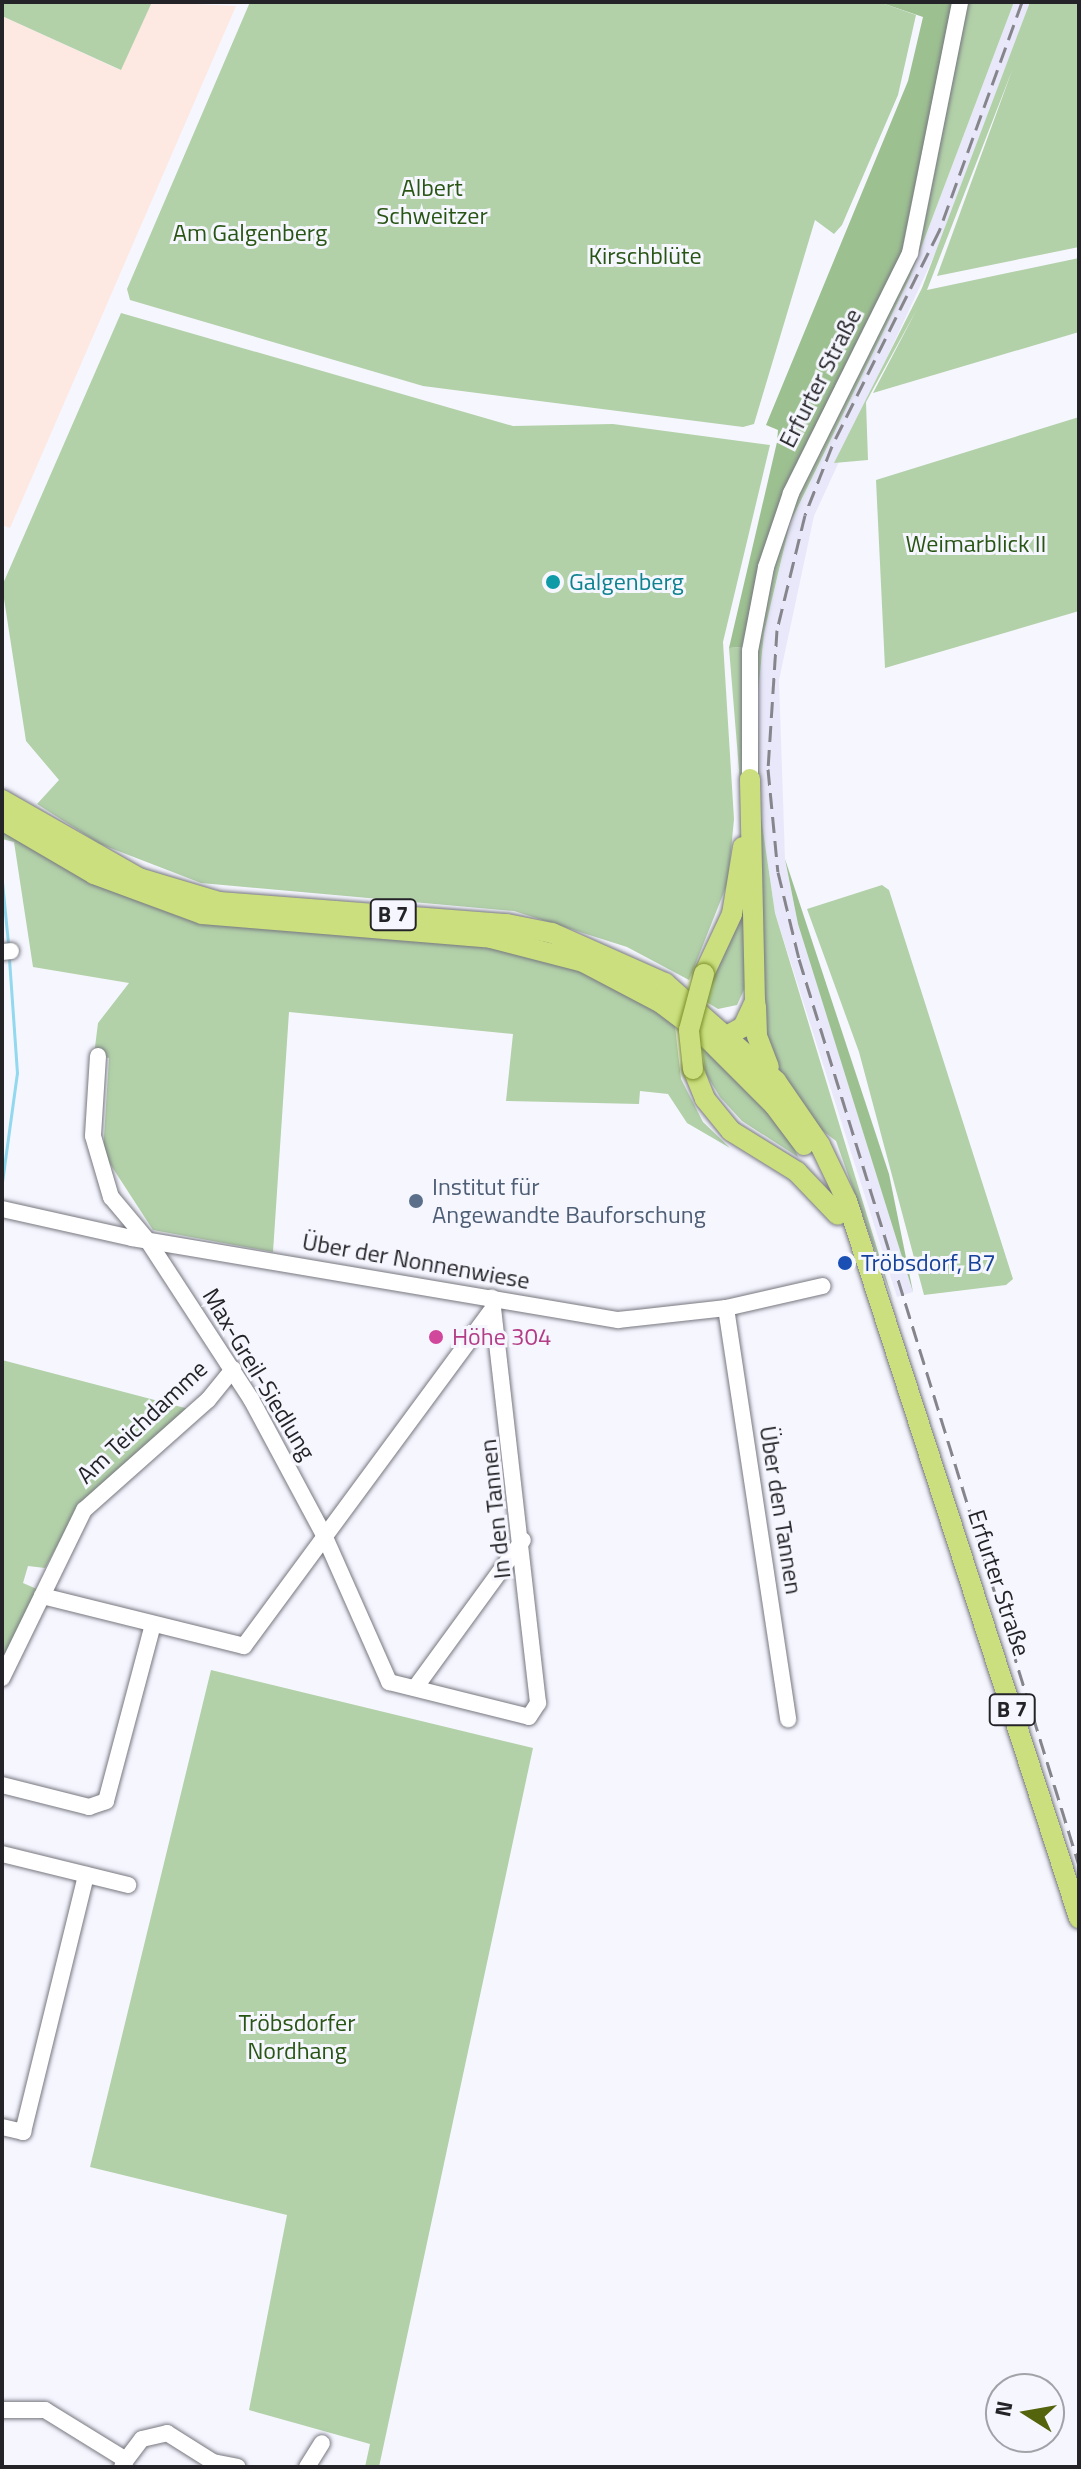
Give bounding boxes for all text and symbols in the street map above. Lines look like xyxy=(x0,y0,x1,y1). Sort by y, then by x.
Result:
park label: Albert Schweitzer xyxy=(376,174,488,230)
park label: Am Galgenberg xyxy=(173,219,327,247)
park label: Kirschblüte xyxy=(588,242,702,270)
street label: Erfurter Straße xyxy=(773,304,867,452)
park label: Weimarblick II xyxy=(905,530,1047,558)
place label: Galgenberg xyxy=(569,568,684,596)
marker: Galgenberg xyxy=(544,573,562,591)
road number: B 7 xyxy=(369,897,417,933)
place label: Institut für Angewandte Bauforschung xyxy=(432,1173,706,1229)
marker: Institut für Angewandte Bauforschung xyxy=(407,1192,425,1210)
street label: Über der Nonnenwiese xyxy=(300,1227,532,1295)
place label: Tröbsdorf, B7 xyxy=(861,1249,996,1277)
marker: Tröbsdorf, B7 xyxy=(836,1254,854,1272)
street label: Max-Greil-Siedlung xyxy=(196,1283,322,1465)
place label: Höhe 304 xyxy=(452,1323,551,1351)
marker: Höhe 304 xyxy=(427,1328,445,1346)
street label: Am Teichdamme xyxy=(71,1354,213,1490)
street label: Über den Tannen xyxy=(753,1424,809,1596)
street label: In den Tannen xyxy=(473,1438,517,1580)
street label: Erfurter Straße xyxy=(962,1506,1036,1660)
road number: B 7 xyxy=(988,1692,1036,1728)
park label: Tröbsdorfer Nordhang xyxy=(239,2009,355,2065)
north arrow xyxy=(985,2373,1065,2453)
text: N xyxy=(985,2398,1022,2420)

